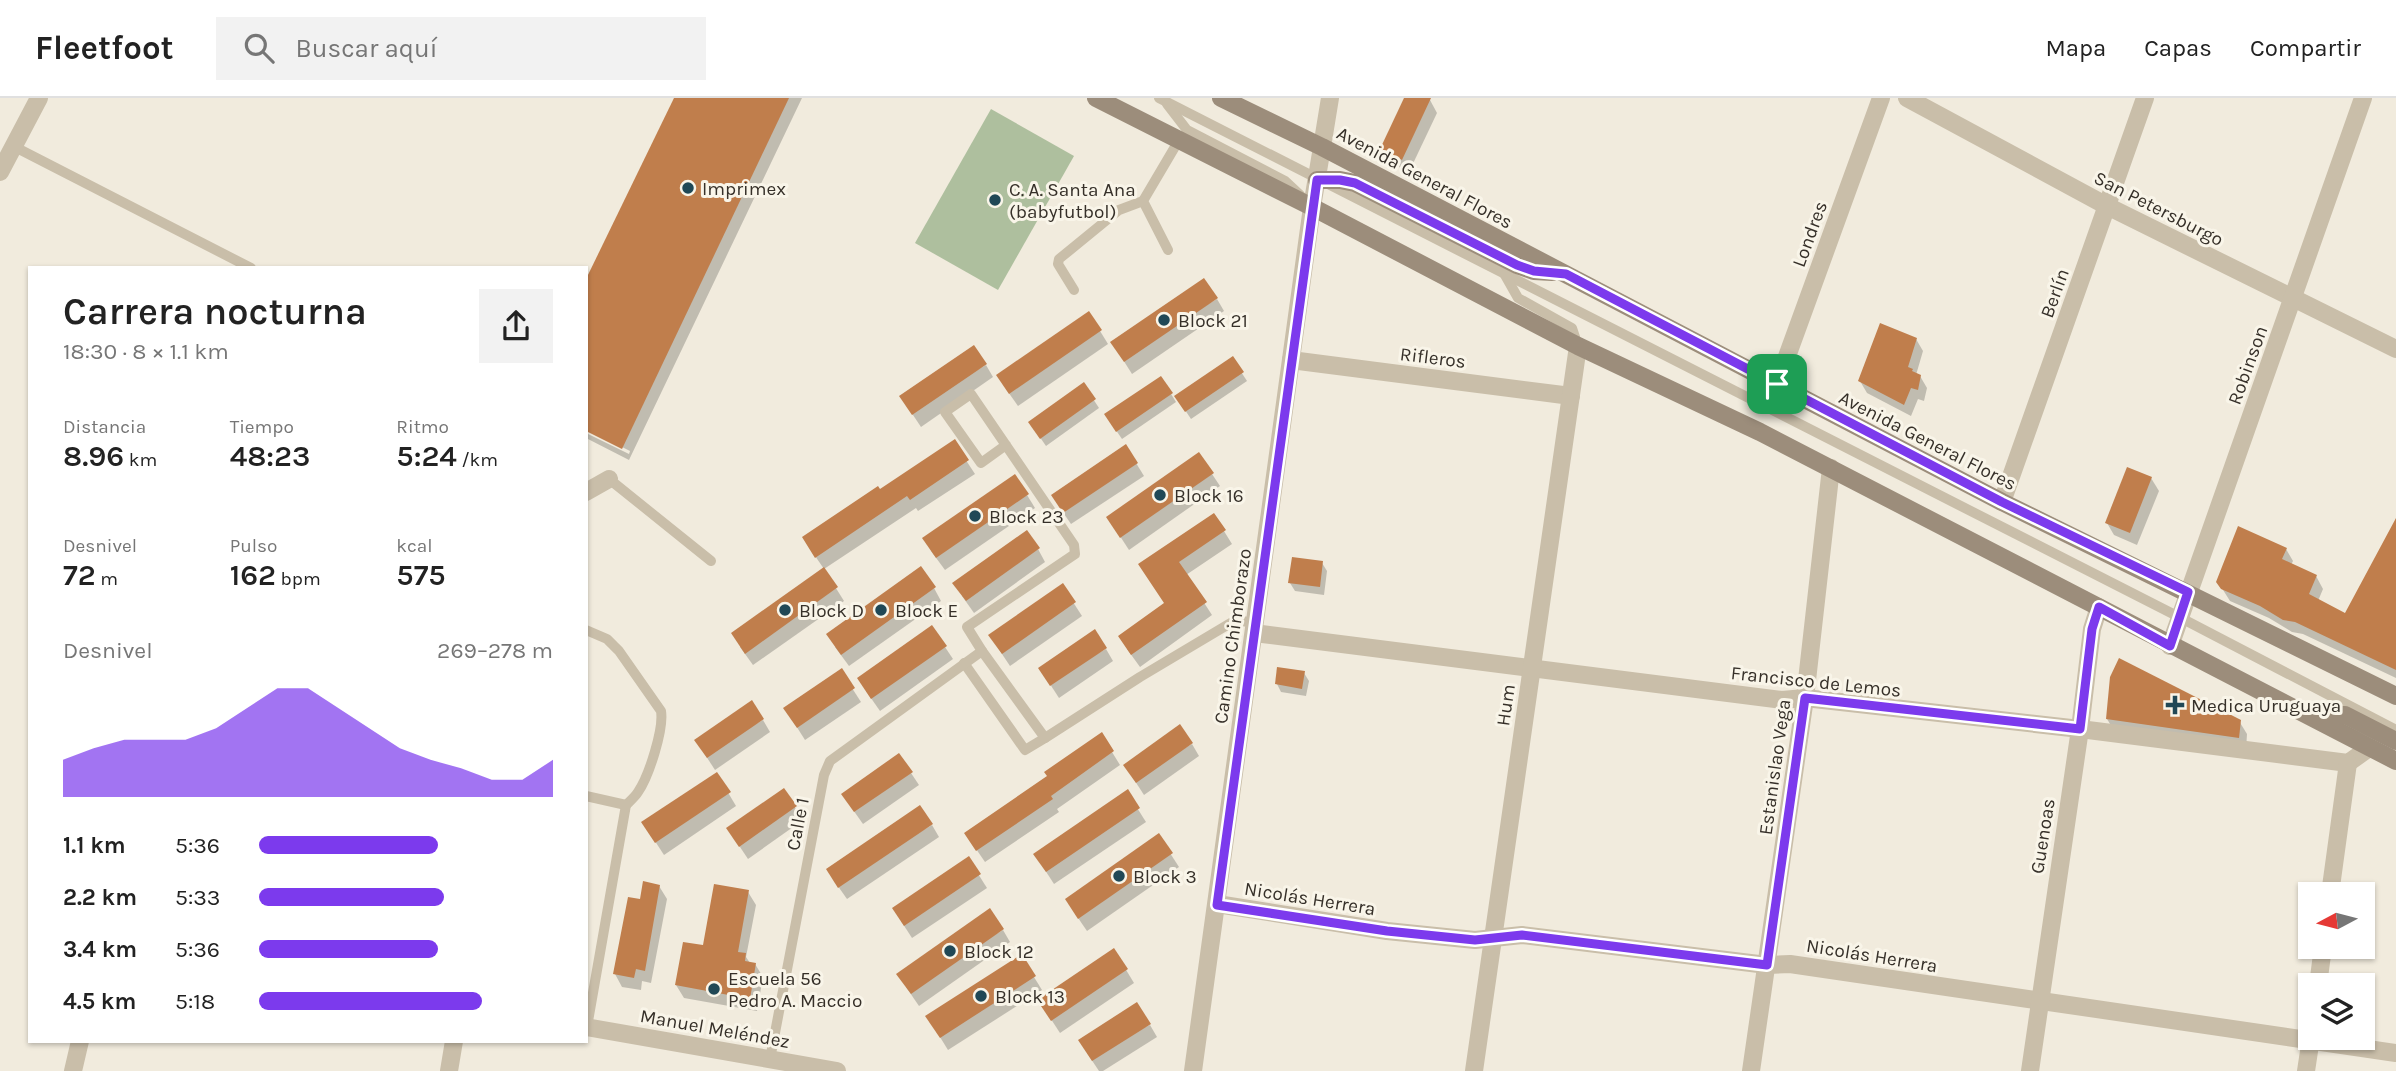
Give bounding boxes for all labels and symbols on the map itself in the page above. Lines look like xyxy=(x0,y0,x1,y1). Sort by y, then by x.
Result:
street label: Avenida General Flores xyxy=(1333,122,1516,234)
street label: San Petersburgo xyxy=(2090,167,2227,251)
place label: Imprimex xyxy=(702,178,786,200)
place label: C. A. Santa Ana (babyfutbol) xyxy=(1009,179,1136,223)
marker: Imprimex xyxy=(680,180,696,196)
marker: C. A. Santa Ana (babyfutbol) xyxy=(987,192,1003,208)
street label: Londres xyxy=(1788,198,1832,270)
street label: Berlín xyxy=(2036,266,2074,321)
place label: Block 21 xyxy=(1178,310,1248,332)
marker: Block 21 xyxy=(1156,312,1172,328)
street label: Robinson xyxy=(2224,323,2272,408)
street label: Rifleros xyxy=(1399,343,1467,373)
pin xyxy=(1747,354,1807,414)
street label: Avenida General Flores xyxy=(1835,387,2020,495)
place label: Block 16 xyxy=(1174,485,1244,507)
marker: Block 16 xyxy=(1152,487,1168,503)
place label: Block 23 xyxy=(989,506,1064,528)
marker: Block 23 xyxy=(967,508,983,524)
street label: Camino Chimborazo xyxy=(1210,547,1256,725)
place label: Block D xyxy=(799,600,864,622)
place label: Block E xyxy=(895,600,958,622)
marker: Block D xyxy=(777,602,793,618)
marker: Block E xyxy=(873,602,889,618)
street label: Francisco de Lemos xyxy=(1730,662,1902,702)
street label: Hum xyxy=(1492,683,1520,727)
marker: Medica Uruguaya xyxy=(2165,695,2185,715)
place label: Medica Uruguaya xyxy=(2191,695,2341,717)
street label: Estanislao Vega xyxy=(1755,698,1795,837)
street label: Calle 1 xyxy=(782,796,814,852)
street label: Guenoas xyxy=(2026,797,2060,875)
place label: Block 3 xyxy=(1133,866,1197,888)
marker: Block 3 xyxy=(1111,868,1127,884)
street label: Nicolás Herrera xyxy=(1243,878,1377,920)
north arrow xyxy=(2298,882,2375,959)
street label: Nicolás Herrera xyxy=(1805,935,1939,977)
place label: Block 12 xyxy=(964,941,1034,963)
marker: Block 12 xyxy=(942,943,958,959)
place label: Escuela 56 Pedro A. Maccio xyxy=(728,968,862,1012)
marker: Escuela 56 Pedro A. Maccio xyxy=(706,981,722,997)
place label: Block 13 xyxy=(995,986,1065,1008)
marker: Block 13 xyxy=(973,988,989,1004)
street label: Manuel Meléndez xyxy=(638,1005,791,1053)

